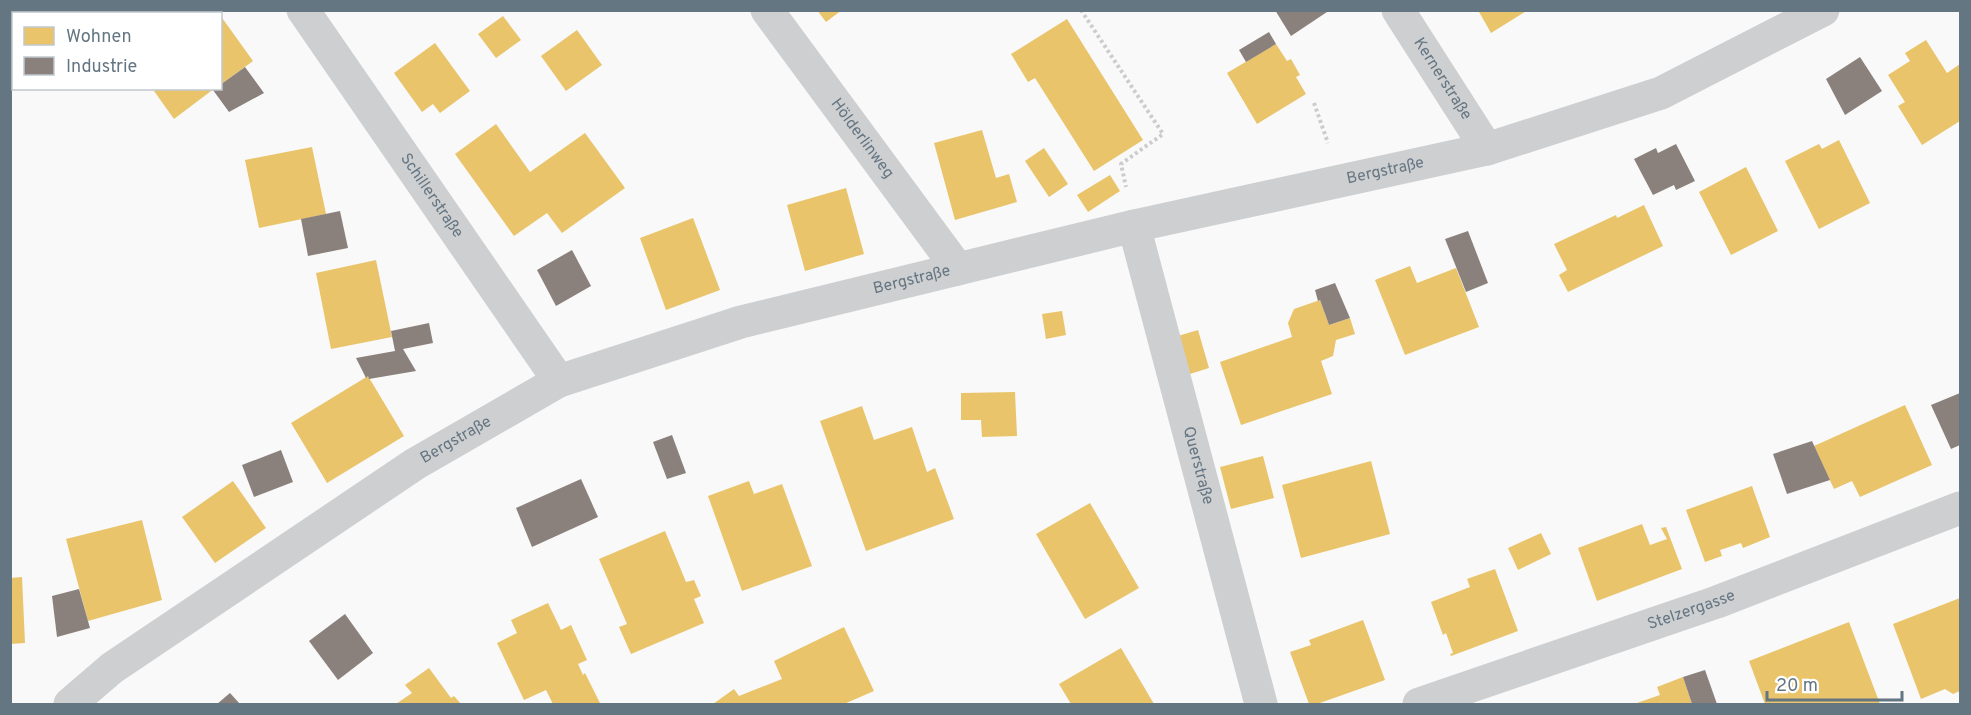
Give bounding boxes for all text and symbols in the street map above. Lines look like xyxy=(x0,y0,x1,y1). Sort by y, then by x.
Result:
legend xyxy=(12,12,222,90)
text: Wohnen xyxy=(66,26,132,49)
street label: Kernerstraße xyxy=(1409,34,1476,124)
text: Industrie xyxy=(66,56,137,79)
street label: Hölderlinweg xyxy=(826,95,898,183)
street label: Schillerstraße xyxy=(395,150,467,242)
street label: Bergstraße xyxy=(1345,153,1426,189)
street label: Bergstraße xyxy=(871,261,953,299)
street label: Bergstraße xyxy=(417,412,495,469)
street label: Querstraße xyxy=(1178,424,1218,507)
street label: Stelzergasse xyxy=(1645,586,1738,635)
scale bar xyxy=(1767,664,1902,702)
text: 20 m xyxy=(1776,675,1818,698)

